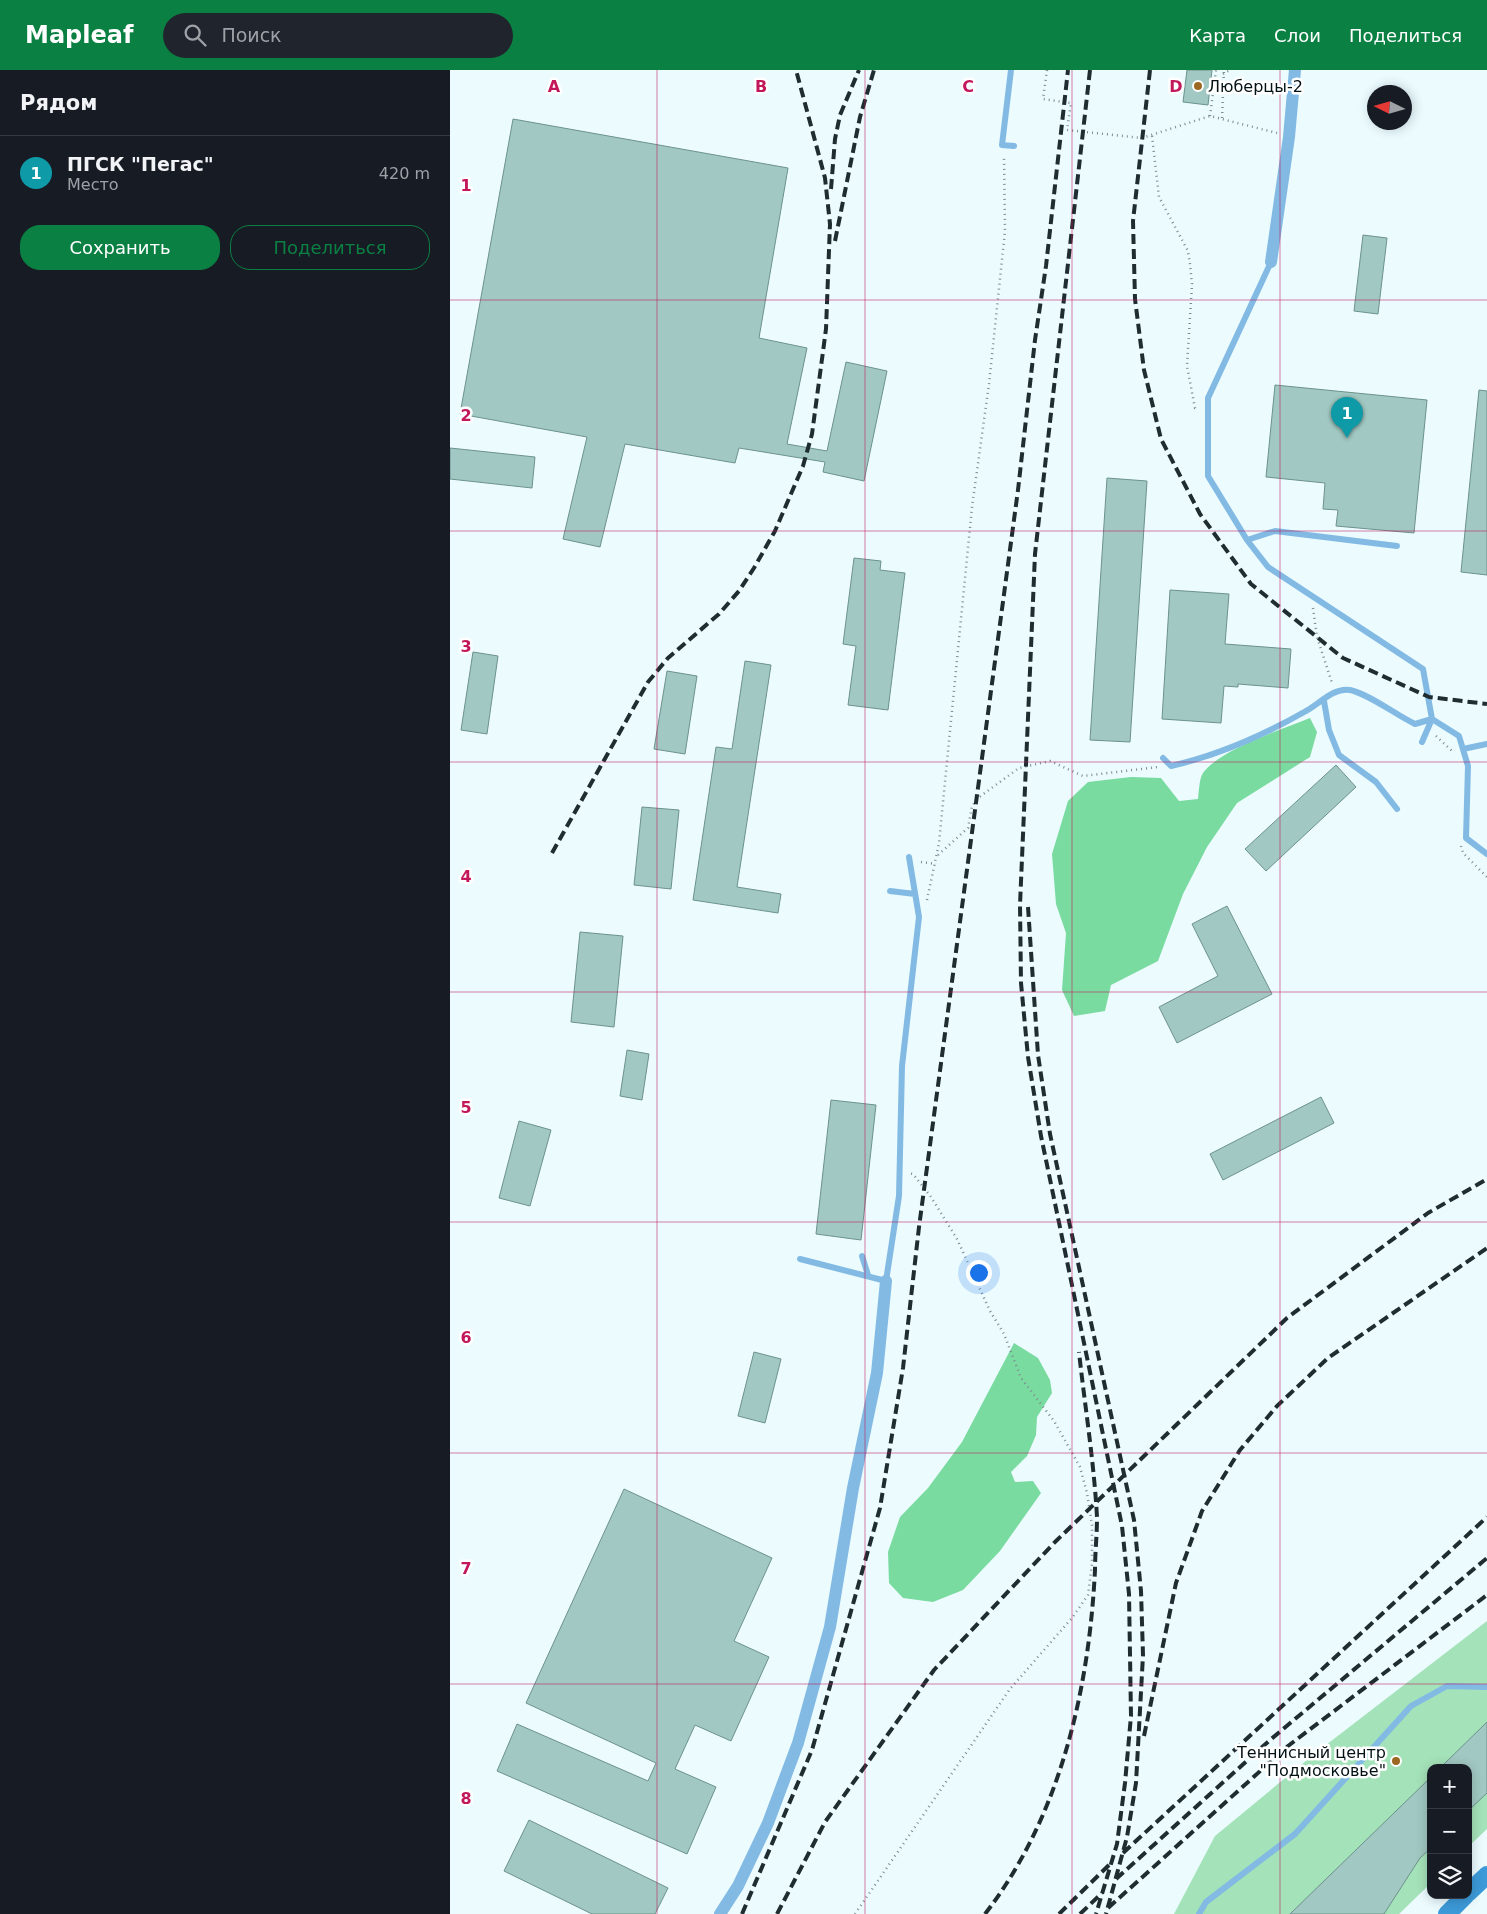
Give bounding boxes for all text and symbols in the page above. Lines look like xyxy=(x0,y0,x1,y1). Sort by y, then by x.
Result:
search box xyxy=(163,13,513,58)
text: Mapleaf xyxy=(25,21,133,49)
icon: search xyxy=(181,21,209,49)
text: Поиск xyxy=(221,24,282,46)
text: Карта xyxy=(1189,25,1246,46)
text: Слои xyxy=(1274,25,1321,46)
text: Поделиться xyxy=(1349,25,1462,46)
text: A xyxy=(548,77,561,96)
text: B xyxy=(755,77,767,96)
text: C xyxy=(962,77,974,96)
text: D xyxy=(1169,77,1183,96)
place label: Люберцы-2 xyxy=(1208,77,1303,96)
marker: Люберцы-2 xyxy=(1192,80,1204,92)
north arrow xyxy=(1367,85,1412,130)
text: Рядом xyxy=(20,91,97,115)
text: ПГСК "Пегас" xyxy=(67,153,214,175)
text: 1 xyxy=(30,164,42,183)
text: 420 m xyxy=(379,164,430,183)
text: Место xyxy=(67,175,119,194)
text: 1 xyxy=(460,176,472,195)
button: Сохранить xyxy=(20,225,220,270)
button: Поделиться xyxy=(230,225,430,270)
pin: 1 xyxy=(1331,397,1363,438)
text: 2 xyxy=(460,406,472,425)
text: 3 xyxy=(460,637,472,656)
text: 4 xyxy=(460,867,472,886)
text: 5 xyxy=(460,1098,472,1117)
your location xyxy=(966,1260,992,1286)
text: 6 xyxy=(460,1328,472,1347)
text: 7 xyxy=(460,1559,472,1578)
place label: Теннисный центр "Подмосковье" xyxy=(1236,1743,1386,1780)
marker: Теннисный центр "Подмосковье" xyxy=(1390,1755,1402,1767)
map controls xyxy=(1427,1764,1472,1899)
button: + xyxy=(1427,1764,1472,1809)
text: 8 xyxy=(460,1789,472,1808)
button: − xyxy=(1427,1809,1472,1854)
button: layers xyxy=(1427,1854,1472,1899)

